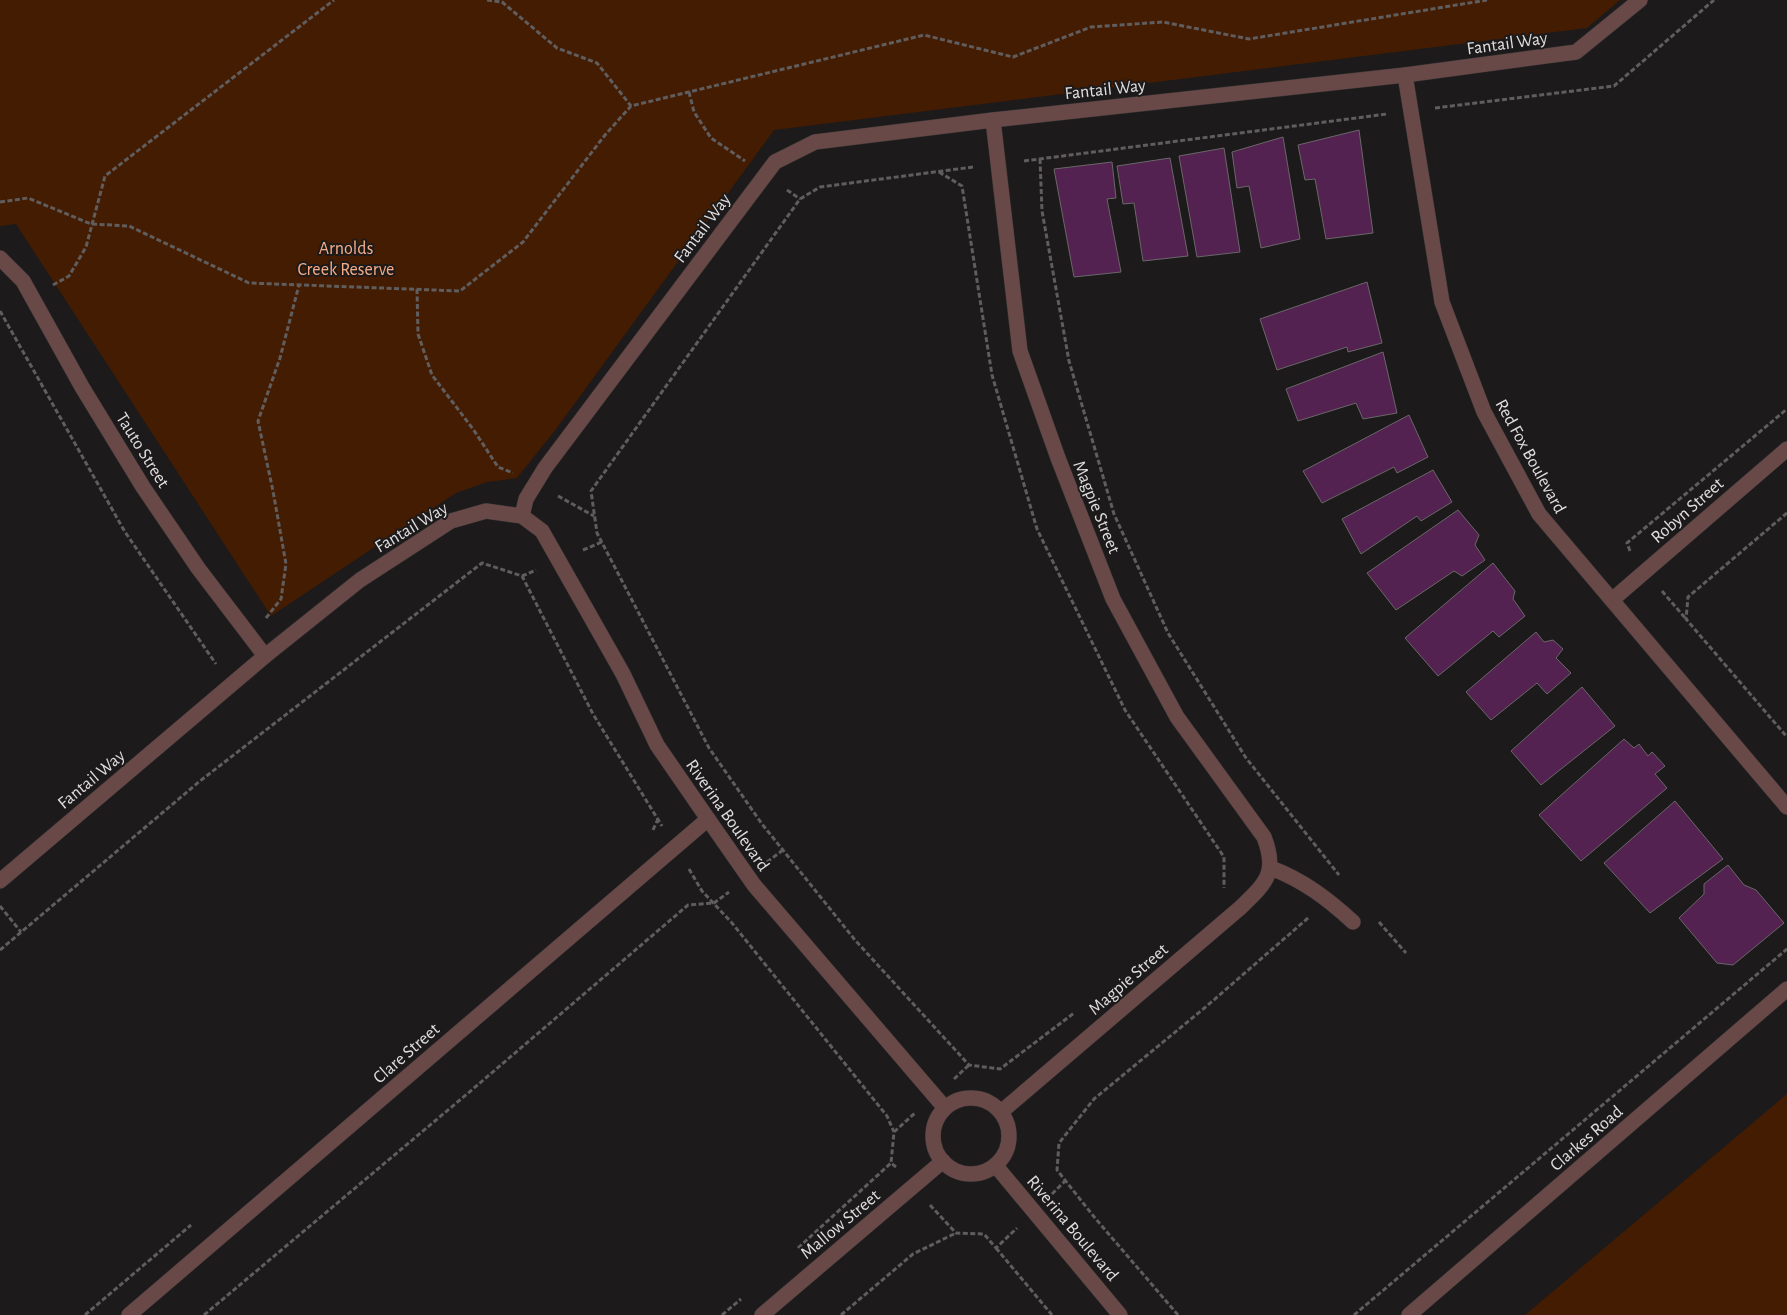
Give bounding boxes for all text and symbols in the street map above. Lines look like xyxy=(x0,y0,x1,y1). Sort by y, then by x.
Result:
street label: Fantail Way xyxy=(1466,29,1549,59)
street label: Fantail Way xyxy=(1064,77,1147,103)
street label: Fantail Way xyxy=(671,190,735,267)
park label: Arnolds Creek Reserve xyxy=(298,240,394,279)
street label: Red Fox Boulevard xyxy=(1491,396,1569,517)
street label: Tauto Street xyxy=(112,410,172,491)
street label: Magpie Street xyxy=(1069,458,1123,557)
street label: Robyn Street xyxy=(1648,474,1728,547)
street label: Fantail Way xyxy=(372,499,451,557)
street label: Fantail Way xyxy=(55,747,129,813)
street label: Riverina Boulevard xyxy=(682,757,772,875)
street label: Magpie Street xyxy=(1086,941,1172,1019)
street label: Clare Street xyxy=(370,1020,443,1087)
street label: Clarkes Road xyxy=(1547,1103,1626,1175)
street label: Riverina Boulevard xyxy=(1023,1172,1121,1285)
street label: Mallow Street xyxy=(798,1186,884,1263)

